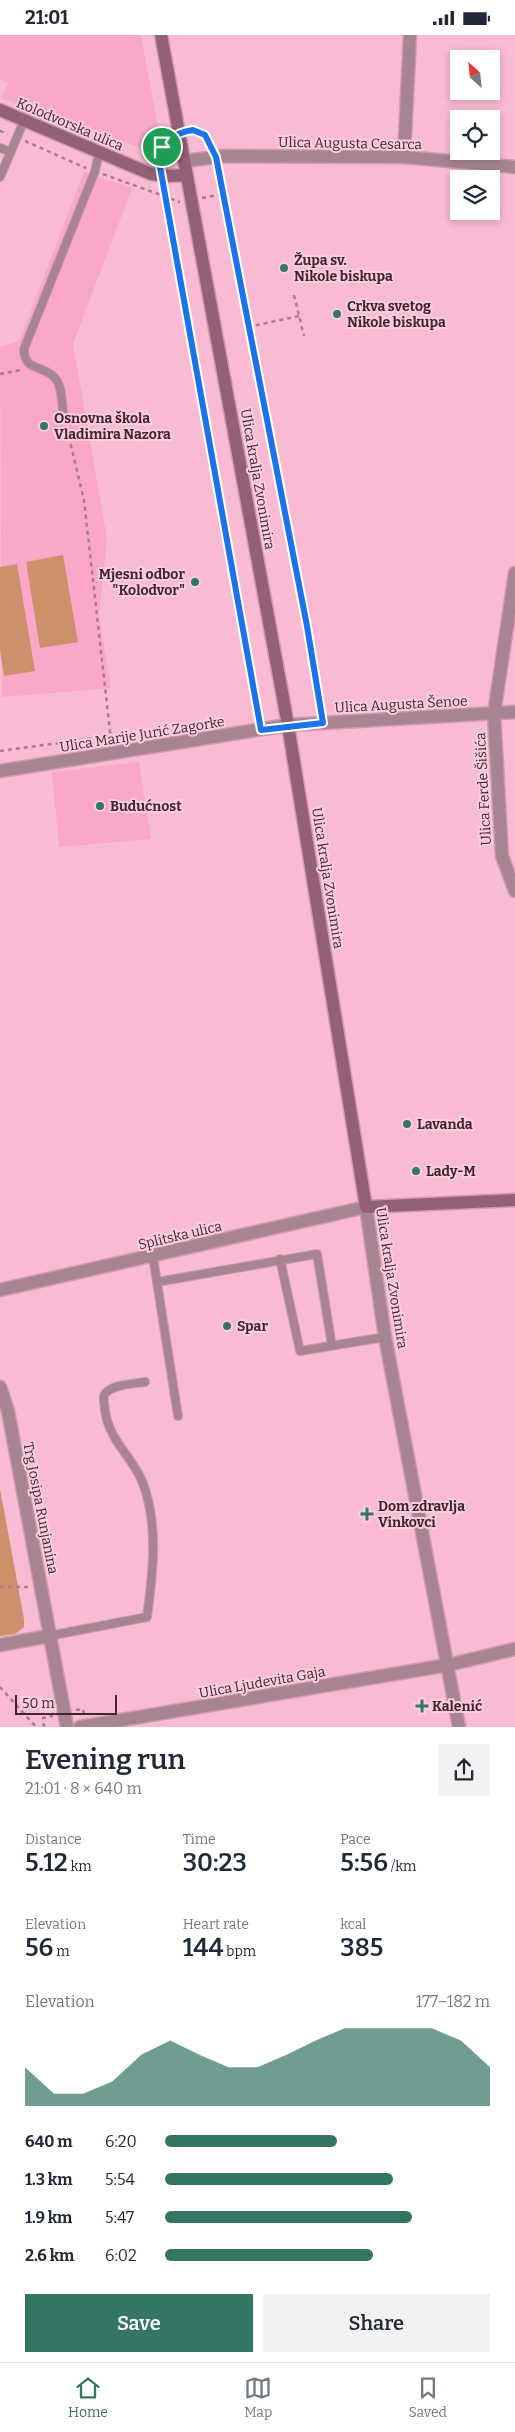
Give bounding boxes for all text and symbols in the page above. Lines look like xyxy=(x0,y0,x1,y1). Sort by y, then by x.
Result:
text: 21:01 xyxy=(25,6,68,29)
north arrow xyxy=(450,50,500,100)
map controls xyxy=(450,50,500,220)
street label: Kolodvorska ulica xyxy=(14,94,126,155)
button: locate xyxy=(450,110,500,160)
pin xyxy=(141,126,183,168)
icon: arrive xyxy=(148,133,176,161)
street label: Ulica Augusta Cesarca xyxy=(278,134,422,153)
button: layers xyxy=(450,170,500,220)
place label: Župa sv. Nikole biskupa xyxy=(294,251,393,285)
marker: Župa sv. Nikole biskupa xyxy=(278,262,290,274)
place label: Crkva svetog Nikole biskupa xyxy=(347,298,446,331)
marker: Crkva svetog Nikole biskupa xyxy=(331,308,343,320)
street label: Ulica kralja Zvonimira xyxy=(237,407,278,551)
place label: Osnovna škola Vladimira Nazora xyxy=(54,410,171,443)
marker: Osnovna škola Vladimira Nazora xyxy=(38,420,50,432)
place label: Mjesni odbor "Kolodvor" xyxy=(99,566,185,599)
marker: Mjesni odbor "Kolodvor" xyxy=(189,576,201,588)
street label: Ulica Augusta Šenoe xyxy=(334,692,468,716)
street label: Ulica Marije Jurić Zagorke xyxy=(58,713,226,756)
street label: Ulica Ferde Šišića xyxy=(471,732,495,846)
place label: Budućnost xyxy=(110,798,182,815)
marker: Budućnost xyxy=(94,800,106,812)
street label: Ulica kralja Zvonimira xyxy=(308,806,347,950)
place label: Lavanda xyxy=(417,1116,473,1133)
marker: Lavanda xyxy=(401,1118,413,1130)
place label: Lady-M xyxy=(426,1163,476,1180)
marker: Lady-M xyxy=(410,1165,422,1177)
street label: Ulica kralja Zvonimira xyxy=(372,1206,411,1350)
street label: Splitska ulica xyxy=(137,1218,224,1253)
place label: Spar xyxy=(237,1318,268,1335)
marker: Spar xyxy=(221,1320,233,1332)
street label: Trg Josipa Runjanina xyxy=(19,1441,62,1576)
place label: Dom zdravlja Vinkovci xyxy=(378,1498,465,1531)
marker: Dom zdravlja Vinkovci xyxy=(360,1507,374,1521)
street label: Ulica Ljudevita Gaja xyxy=(198,1663,327,1702)
scale bar xyxy=(15,1692,118,1715)
text: 50 m xyxy=(22,1695,55,1712)
place label: Kalenić xyxy=(432,1698,482,1715)
marker: Kalenić xyxy=(416,1700,428,1712)
text: Evening run xyxy=(25,1743,185,1776)
button: share xyxy=(438,1744,490,1796)
text: 21:01 · 8 × 640 m xyxy=(25,1779,142,1798)
text: Distance xyxy=(25,1831,82,1848)
text: Time xyxy=(183,1831,216,1848)
text: Pace xyxy=(340,1831,371,1848)
text: 5.12 xyxy=(25,1848,68,1878)
text: 30:23 xyxy=(183,1848,247,1878)
text: 5:56 xyxy=(340,1848,388,1878)
text: km xyxy=(68,1858,92,1875)
text: /km xyxy=(388,1858,416,1875)
text: Elevation xyxy=(25,1916,86,1933)
text: Heart rate xyxy=(183,1916,249,1933)
text: kcal xyxy=(340,1916,366,1933)
text: 56 xyxy=(25,1933,53,1963)
text: 144 xyxy=(183,1933,224,1963)
text: 385 xyxy=(340,1933,383,1963)
text: m xyxy=(53,1943,69,1960)
text: bpm xyxy=(224,1943,256,1960)
text: Elevation xyxy=(25,1992,95,2011)
text: 177–182 m xyxy=(416,1992,490,2011)
text: 640 m xyxy=(25,2132,73,2151)
text: 6:20 xyxy=(105,2132,137,2151)
text: 1.3 km xyxy=(25,2170,72,2189)
text: 5:54 xyxy=(105,2170,135,2189)
text: 1.9 km xyxy=(25,2208,72,2227)
text: 5:47 xyxy=(105,2208,134,2227)
text: 2.6 km xyxy=(25,2246,74,2265)
text: 6:02 xyxy=(105,2246,137,2265)
button: Save xyxy=(25,2294,253,2352)
button: Share xyxy=(263,2294,490,2352)
tab: Home xyxy=(68,2374,108,2421)
tab: Map xyxy=(244,2374,272,2421)
tab: Saved xyxy=(408,2374,447,2421)

